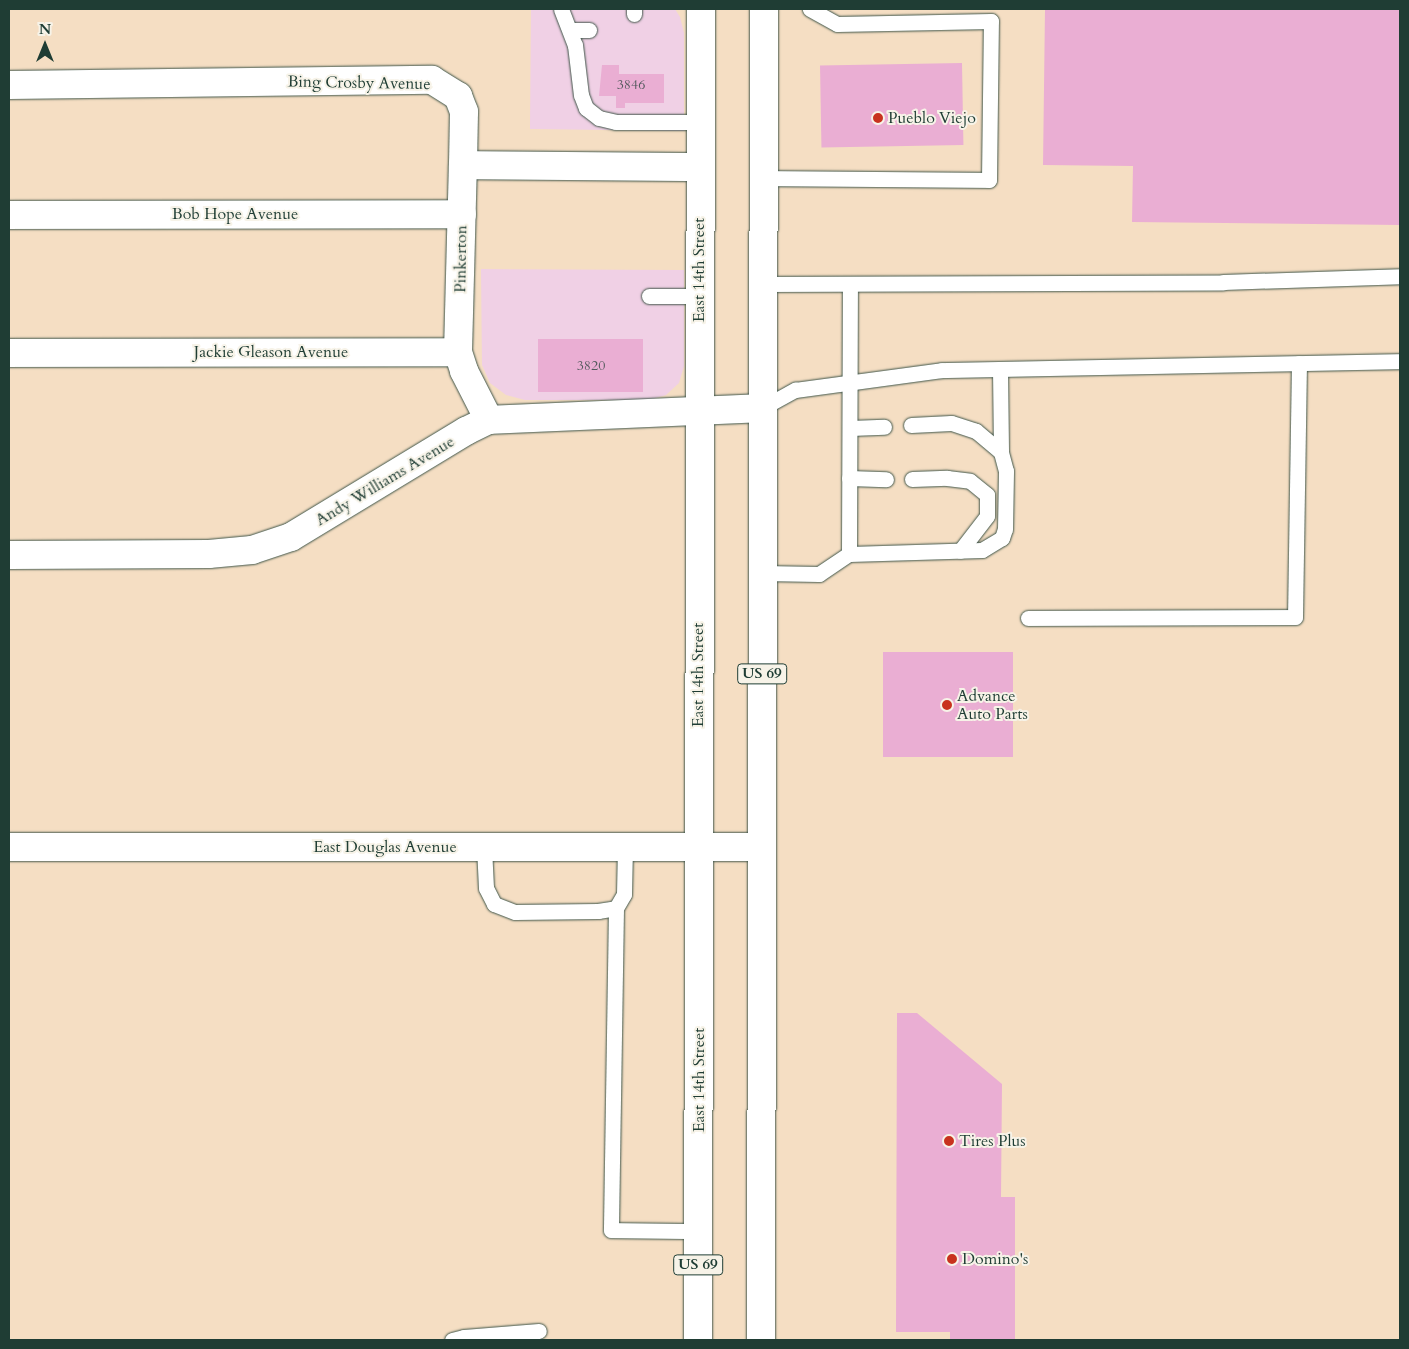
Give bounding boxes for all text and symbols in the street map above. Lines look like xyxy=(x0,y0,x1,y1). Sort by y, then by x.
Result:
north arrow xyxy=(20,20,70,70)
text: N xyxy=(39,20,51,39)
street label: Bing Crosby Avenue xyxy=(287,72,431,94)
house number: 3846 xyxy=(617,77,645,93)
place label: Pueblo Viejo xyxy=(888,108,976,128)
marker: Pueblo Viejo xyxy=(872,112,884,124)
street label: Bob Hope Avenue xyxy=(172,204,298,224)
street label: East 14th Street xyxy=(689,218,709,322)
street label: Pinkerton xyxy=(451,225,471,293)
street label: Jackie Gleason Avenue xyxy=(194,342,348,362)
house number: 3820 xyxy=(577,358,605,374)
street label: Andy Williams Avenue xyxy=(312,432,458,530)
street label: East 14th Street xyxy=(688,623,708,727)
road number: US 69 xyxy=(737,662,787,686)
place label: Advance Auto Parts xyxy=(957,686,1028,724)
marker: Advance Auto Parts xyxy=(941,699,953,711)
street label: East Douglas Avenue xyxy=(313,837,457,857)
street label: East 14th Street xyxy=(689,1028,709,1132)
place label: Tires Plus xyxy=(959,1131,1026,1151)
marker: Tires Plus xyxy=(943,1135,955,1147)
place label: Domino's xyxy=(962,1249,1028,1269)
road number: US 69 xyxy=(673,1252,723,1278)
marker: Domino's xyxy=(946,1253,958,1265)

